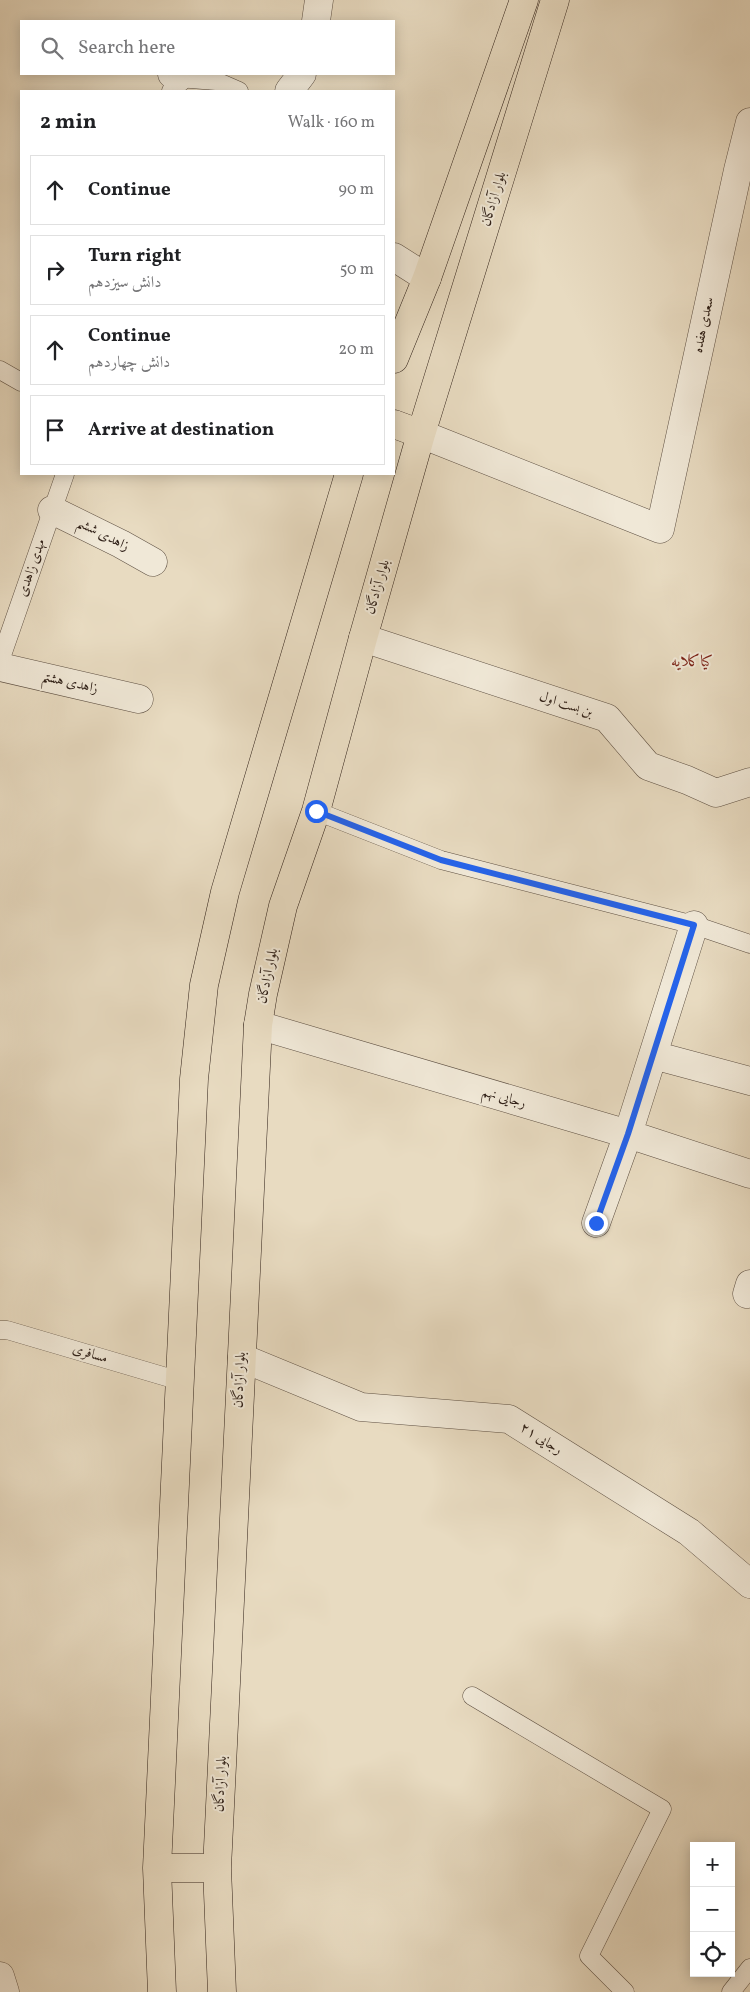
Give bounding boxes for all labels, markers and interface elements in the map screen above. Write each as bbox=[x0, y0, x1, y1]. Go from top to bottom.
search box bbox=[20, 20, 395, 75]
icon: search bbox=[38, 34, 66, 62]
text: Search here bbox=[78, 35, 175, 61]
text: 2 min bbox=[40, 108, 97, 137]
text: Walk · 160 m bbox=[288, 112, 375, 134]
street label: بلوار آزادگان bbox=[477, 169, 511, 229]
icon: ahead bbox=[41, 176, 69, 204]
text: Continue bbox=[88, 177, 171, 203]
text: 90 m bbox=[338, 179, 374, 201]
text: Turn right bbox=[88, 243, 181, 269]
icon: right bbox=[41, 256, 69, 284]
text: 50 m bbox=[340, 259, 374, 281]
text: دانش سیزدهم bbox=[88, 272, 161, 294]
street label: سعدی هفده bbox=[689, 295, 719, 355]
text: Continue bbox=[88, 323, 171, 349]
icon: ahead bbox=[41, 336, 69, 364]
text: 20 m bbox=[339, 339, 374, 361]
text: دانش چهاردهم bbox=[88, 352, 170, 374]
icon: arrive bbox=[41, 416, 69, 444]
text: Arrive at destination bbox=[88, 417, 274, 443]
street label: زاهدی ششم bbox=[72, 514, 132, 559]
street label: مهدی زاهدی bbox=[13, 537, 51, 599]
street label: بلوار آزادگان bbox=[361, 557, 395, 617]
district label: کیاکلایه bbox=[671, 651, 713, 673]
street label: زاهدی هشتم bbox=[39, 667, 100, 702]
street label: بن بست اول bbox=[537, 687, 596, 723]
route start bbox=[305, 800, 328, 823]
street label: بلوار آزادگان bbox=[253, 946, 283, 1005]
street label: رجایی نهم bbox=[479, 1083, 528, 1116]
route end bbox=[585, 1212, 608, 1235]
street label: مسافری bbox=[70, 1340, 110, 1368]
street label: بلوار آزادگان bbox=[229, 1351, 251, 1409]
street label: رجایی ۲۱ bbox=[516, 1419, 566, 1459]
street label: بلوار آزادگان bbox=[210, 1755, 232, 1813]
map controls bbox=[690, 1842, 735, 1977]
button: + bbox=[690, 1842, 735, 1887]
button: − bbox=[690, 1887, 735, 1932]
button: locate bbox=[690, 1932, 735, 1977]

